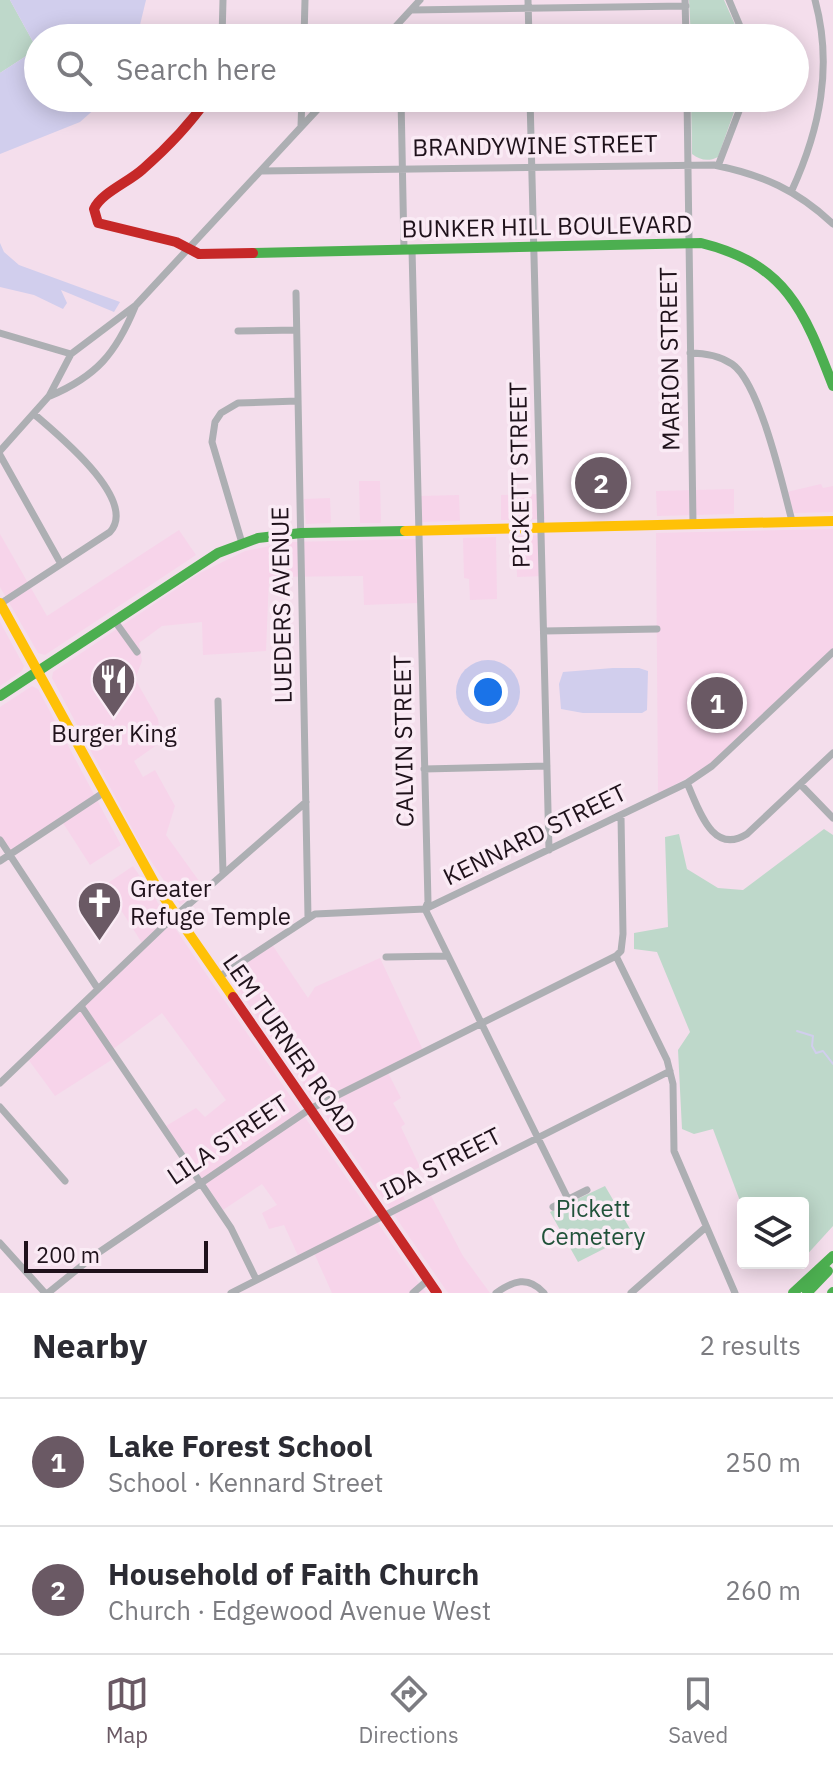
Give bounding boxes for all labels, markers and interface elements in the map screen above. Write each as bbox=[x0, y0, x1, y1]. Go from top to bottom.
search box bbox=[24, 24, 809, 112]
icon: search bbox=[52, 46, 96, 90]
text: Search here bbox=[116, 49, 277, 88]
street label: BRANDYWINE STREET bbox=[412, 127, 658, 163]
street label: BUNKER HILL BOULEVARD bbox=[401, 207, 693, 245]
street label: MARION STREET bbox=[651, 267, 687, 451]
street label: PICKETT STREET bbox=[501, 381, 537, 568]
pin: 2 bbox=[575, 453, 627, 513]
street label: LUEDERS AVENUE bbox=[263, 506, 299, 704]
street label: CALVIN STREET bbox=[385, 654, 420, 827]
restaurant icon: Burger King bbox=[90, 656, 138, 719]
your location bbox=[468, 672, 508, 712]
pin: 1 bbox=[691, 673, 743, 733]
place label: Burger King bbox=[51, 717, 177, 749]
street label: KENNARD STREET bbox=[438, 776, 632, 892]
place label: Greater Refuge Temple bbox=[130, 872, 291, 932]
church icon: Greater Refuge Temple bbox=[75, 879, 123, 942]
street label: LEM TURNER ROAD bbox=[216, 948, 364, 1139]
street label: LILA STREET bbox=[161, 1087, 294, 1191]
street label: IDA STREET bbox=[375, 1119, 506, 1207]
park label: Pickett Cemetery bbox=[541, 1192, 645, 1252]
map controls bbox=[737, 1197, 809, 1269]
button: layers bbox=[737, 1197, 809, 1269]
scale bar bbox=[24, 1237, 208, 1273]
text: 200 m bbox=[36, 1240, 100, 1269]
text: Nearby bbox=[32, 1323, 147, 1367]
text: 2 results bbox=[699, 1328, 801, 1362]
text: Lake Forest School bbox=[108, 1426, 372, 1465]
text: 1 bbox=[50, 1445, 66, 1479]
text: 250 m bbox=[725, 1445, 801, 1479]
text: School · Kennard Street bbox=[108, 1465, 383, 1499]
text: Household of Faith Church bbox=[108, 1554, 479, 1593]
text: 2 bbox=[50, 1573, 66, 1607]
text: 260 m bbox=[725, 1573, 801, 1607]
text: Church · Edgewood Avenue West bbox=[108, 1593, 491, 1627]
tab: Map bbox=[105, 1672, 149, 1749]
tab: Directions bbox=[359, 1672, 459, 1749]
tab: Saved bbox=[668, 1672, 728, 1749]

